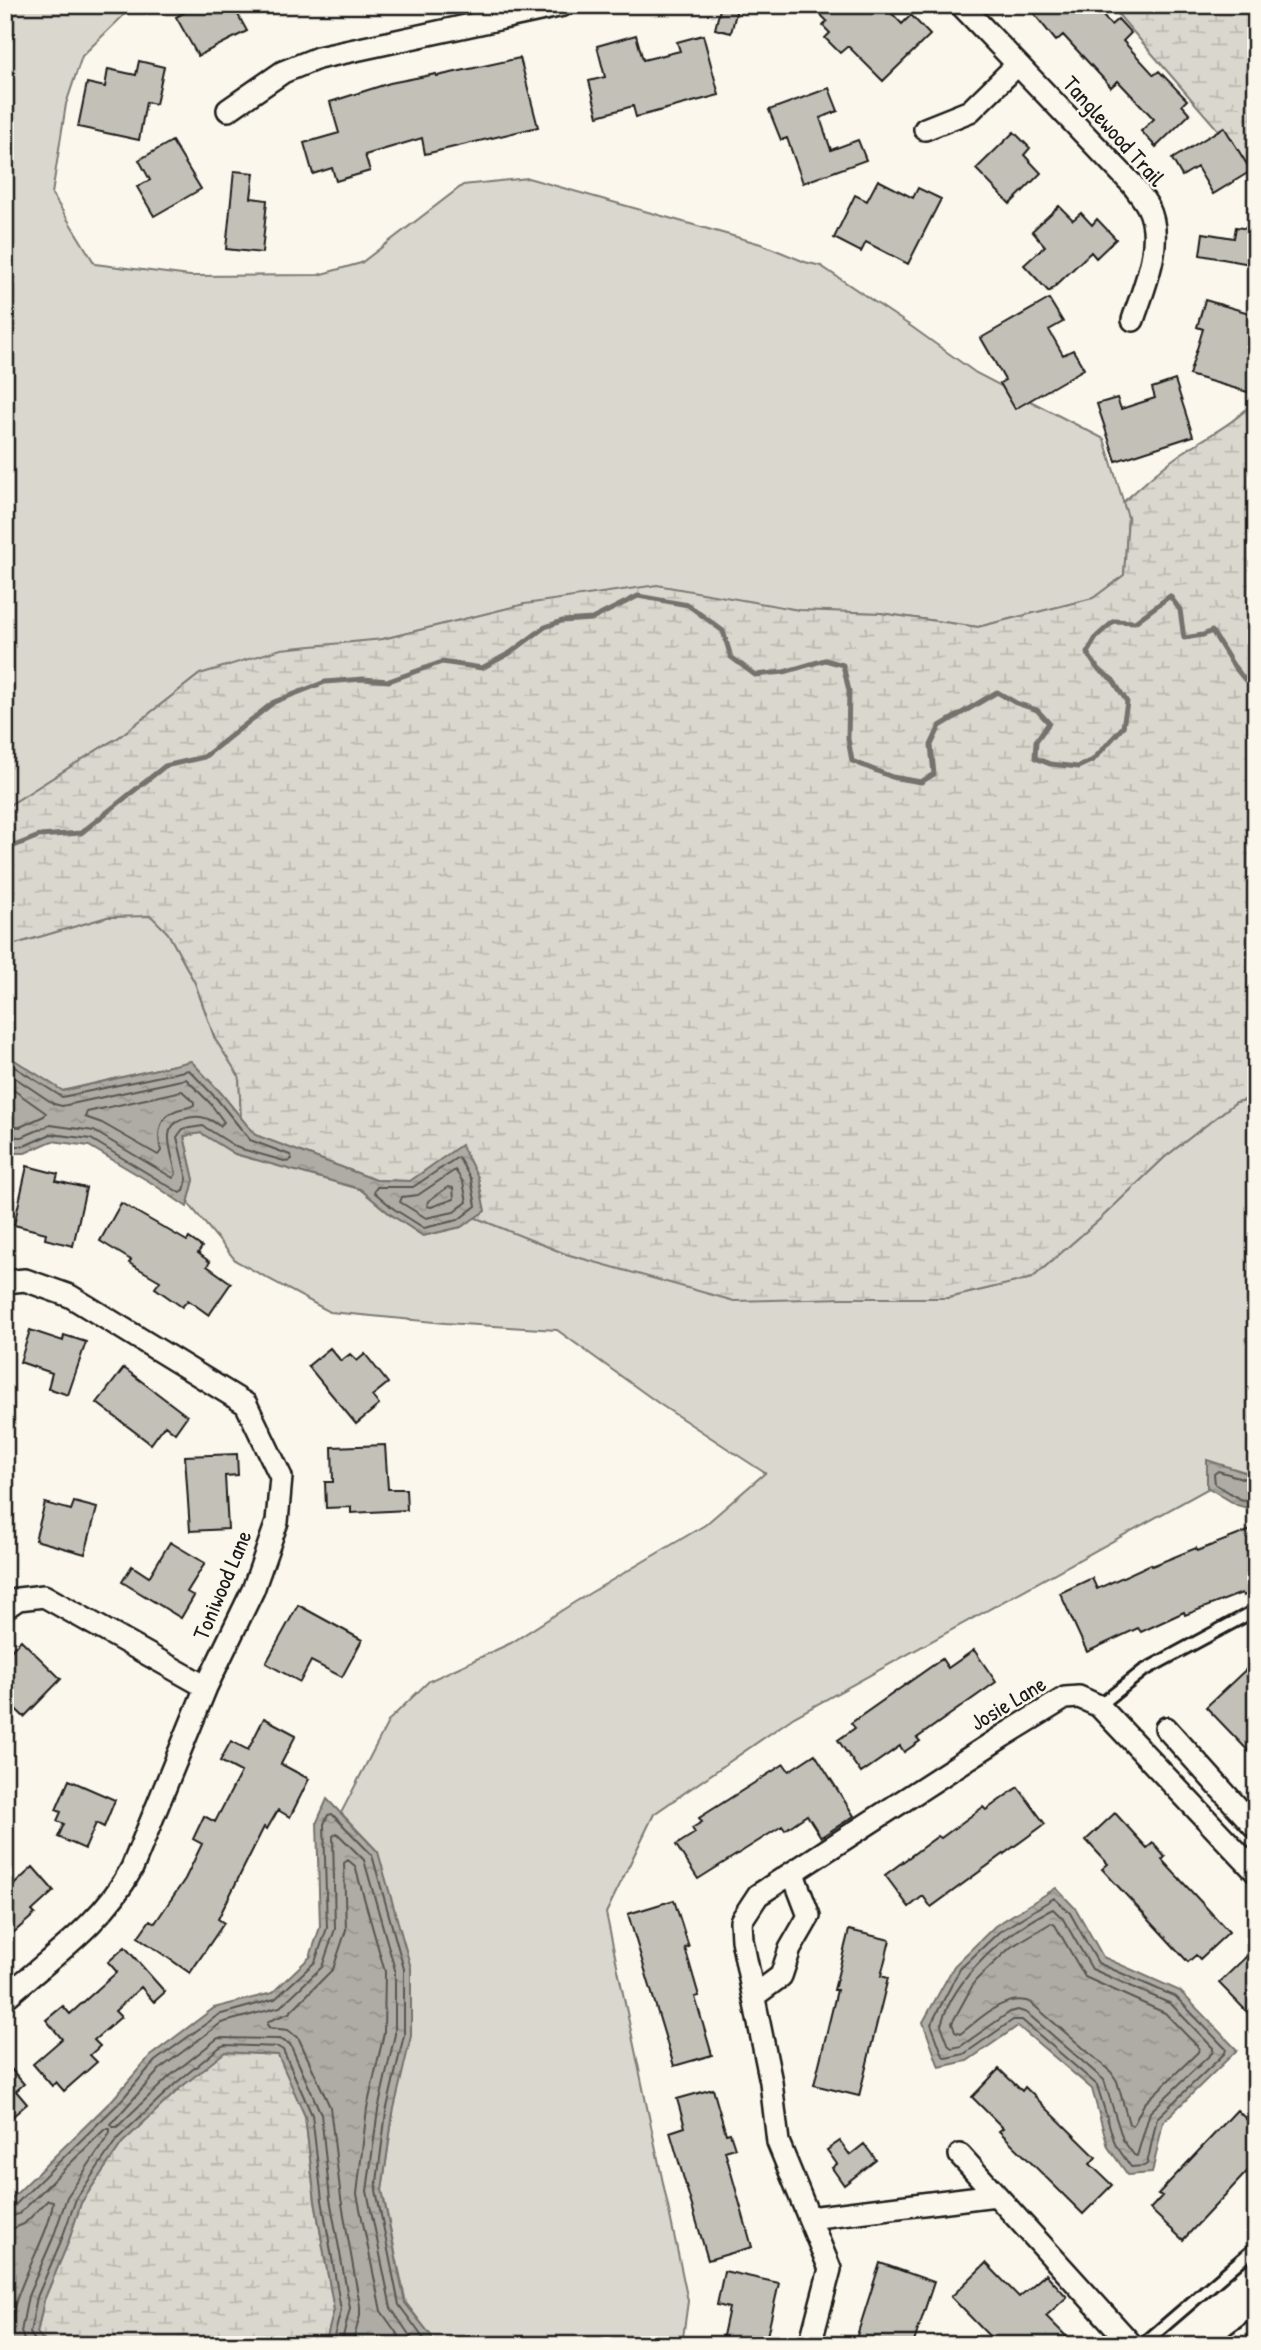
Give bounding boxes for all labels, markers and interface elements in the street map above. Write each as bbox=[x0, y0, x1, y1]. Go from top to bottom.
street label: Tanglewood Trail bbox=[1056, 69, 1173, 193]
street label: Toniwood Lane bbox=[185, 1525, 259, 1644]
street label: Josie Lane bbox=[964, 1668, 1051, 1737]

